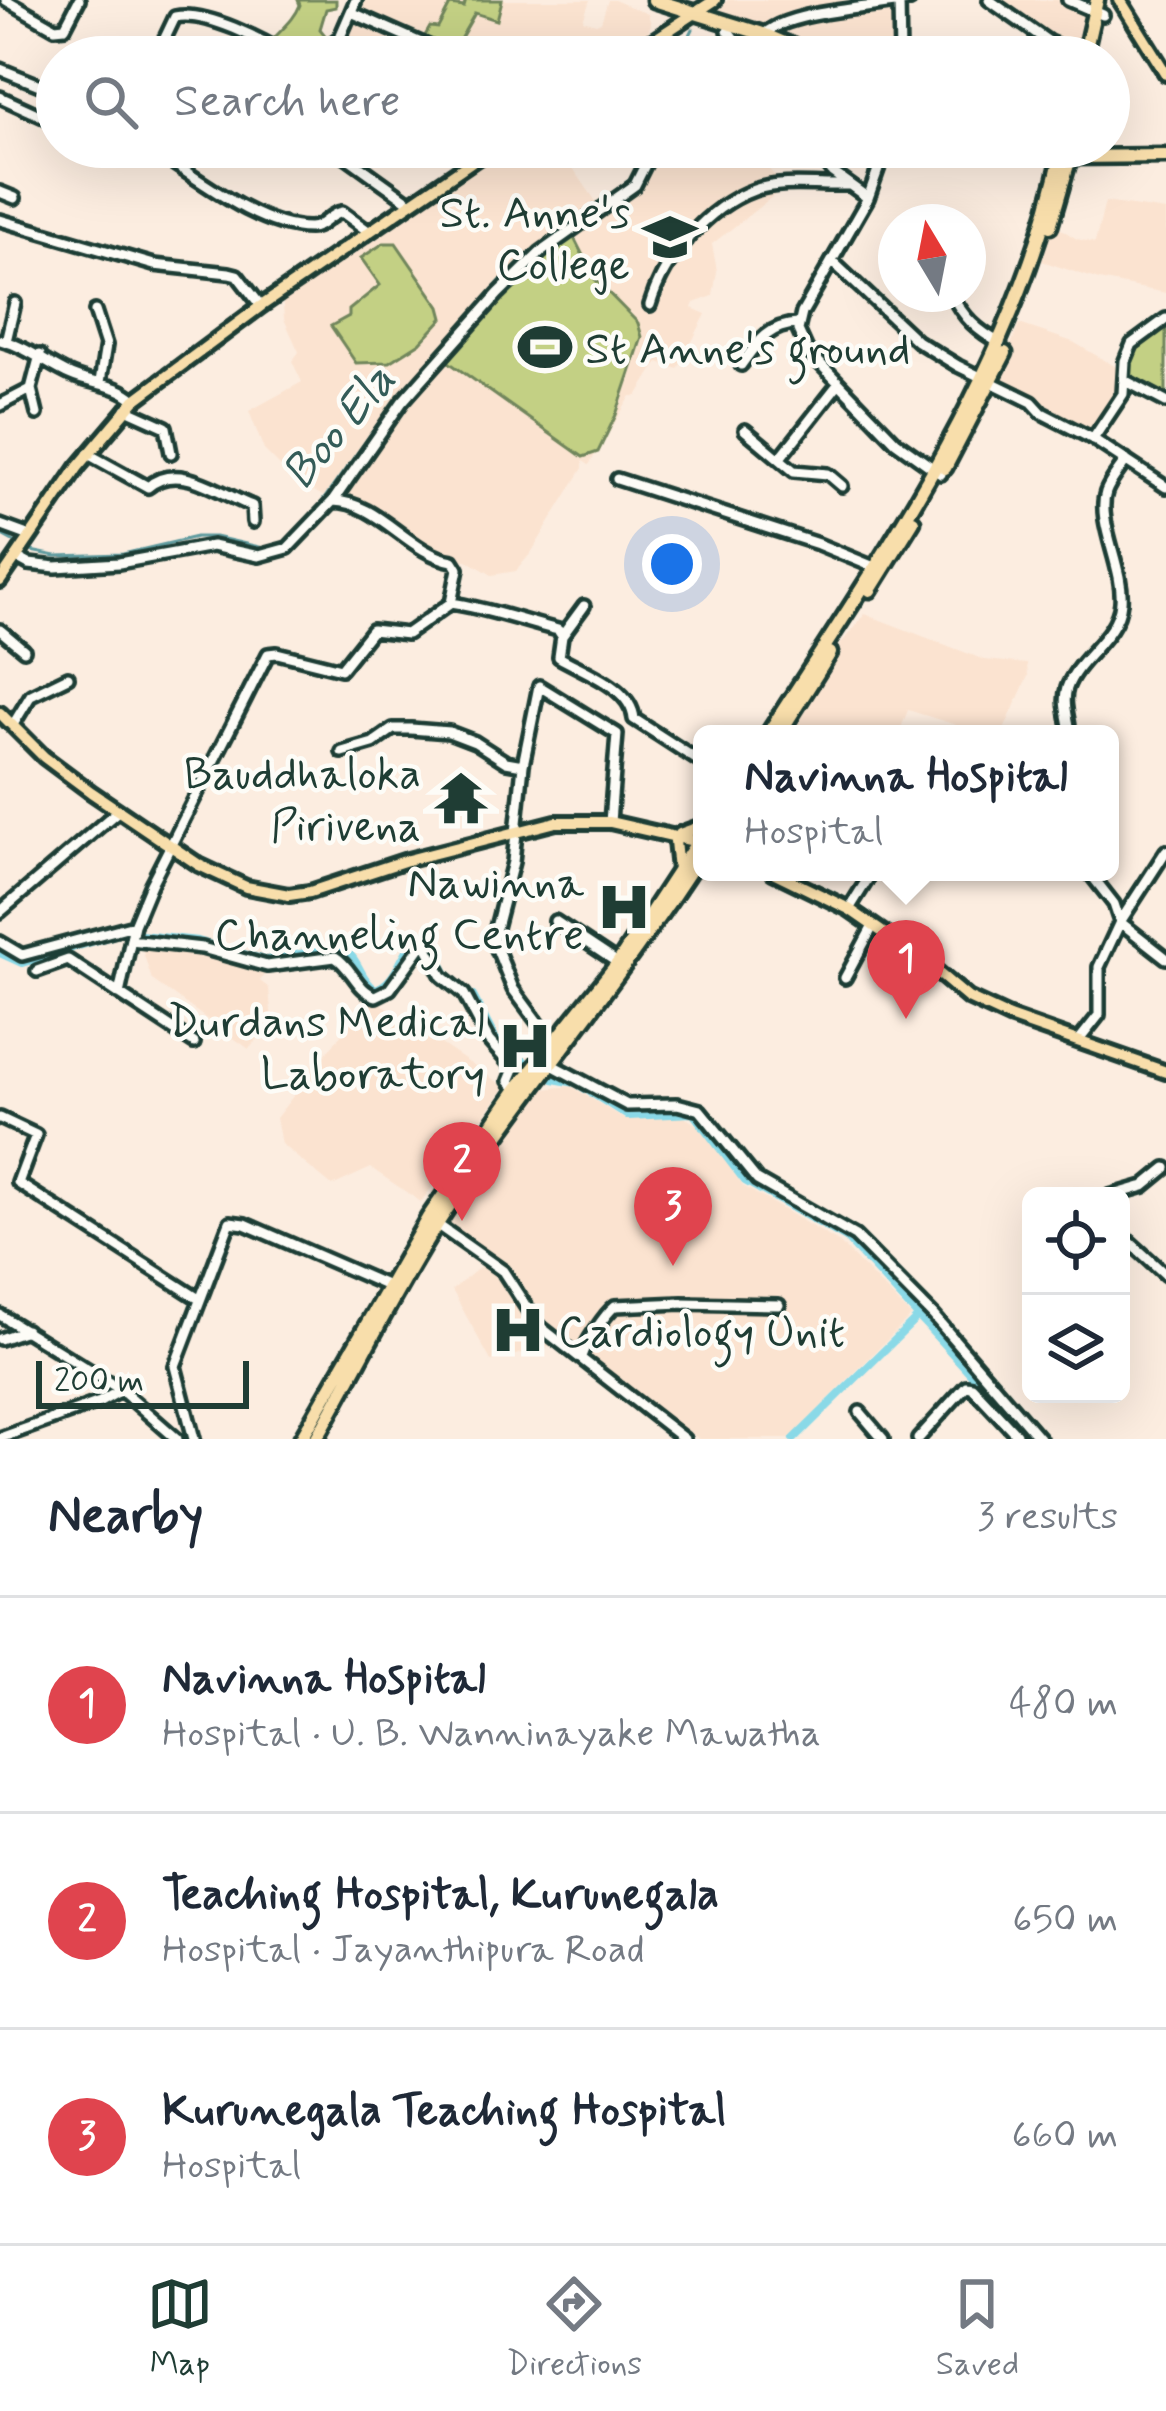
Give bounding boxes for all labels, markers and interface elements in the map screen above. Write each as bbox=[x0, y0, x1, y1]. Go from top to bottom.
search box bbox=[36, 36, 1130, 168]
icon: search bbox=[78, 69, 144, 135]
text: Search here bbox=[174, 73, 401, 132]
place label: St. Anne's College bbox=[439, 185, 630, 296]
north arrow bbox=[878, 204, 986, 312]
school or university icon: St. Anne's College bbox=[641, 208, 699, 266]
sports icon: St Anne's ground bbox=[516, 318, 574, 376]
place label: St Anne's ground bbox=[585, 321, 911, 385]
water label: Boo Ela bbox=[269, 351, 411, 504]
your location bbox=[642, 534, 702, 594]
popup bbox=[693, 725, 1119, 881]
place label: Bauddhaloka Pirivena bbox=[184, 746, 421, 857]
text: Navinna Hospital bbox=[744, 748, 1068, 807]
temple icon: Bauddhaloka Pirivena bbox=[432, 769, 490, 827]
text: Hospital bbox=[744, 807, 883, 858]
place label: Nawinna Channeling Centre bbox=[214, 855, 585, 971]
hospital icon: Nawinna Channeling Centre bbox=[595, 878, 653, 936]
pin: 1 bbox=[867, 920, 945, 1019]
place label: Durdans Medical Laboratory bbox=[168, 994, 485, 1105]
hospital icon: Durdans Medical Laboratory bbox=[496, 1017, 554, 1075]
pin: 2 bbox=[423, 1122, 501, 1221]
pin: 3 bbox=[634, 1167, 712, 1266]
map controls bbox=[1022, 1187, 1130, 1403]
button: locate bbox=[1022, 1187, 1130, 1295]
button: layers bbox=[1022, 1295, 1130, 1403]
hospital icon: Cardiology Unit bbox=[489, 1301, 547, 1359]
place label: Cardiology Unit bbox=[558, 1304, 845, 1368]
scale bar bbox=[36, 1355, 249, 1408]
text: 200 m bbox=[54, 1360, 144, 1404]
text: Nearby bbox=[48, 1484, 203, 1550]
text: 3 results bbox=[977, 1492, 1118, 1543]
text: Navinna Hospital bbox=[162, 1650, 486, 1709]
text: 1 bbox=[78, 1679, 96, 1730]
text: 480 m bbox=[1009, 1679, 1118, 1730]
text: Hospital · U. B. Wanninayake Mawatha bbox=[162, 1709, 821, 1760]
text: Teaching Hospital, Kurunegala bbox=[162, 1866, 719, 1925]
text: 2 bbox=[77, 1895, 97, 1946]
text: 650 m bbox=[1012, 1895, 1118, 1946]
text: Hospital · Jayanthipura Road bbox=[162, 1925, 645, 1976]
text: Kurunegala Teaching Hospital bbox=[162, 2082, 726, 2141]
text: 3 bbox=[78, 2111, 96, 2162]
text: 660 m bbox=[1011, 2111, 1118, 2162]
text: Hospital bbox=[162, 2141, 301, 2192]
tab: Map bbox=[147, 2271, 213, 2387]
tab: Directions bbox=[506, 2271, 642, 2387]
tab: Saved bbox=[936, 2271, 1019, 2387]

